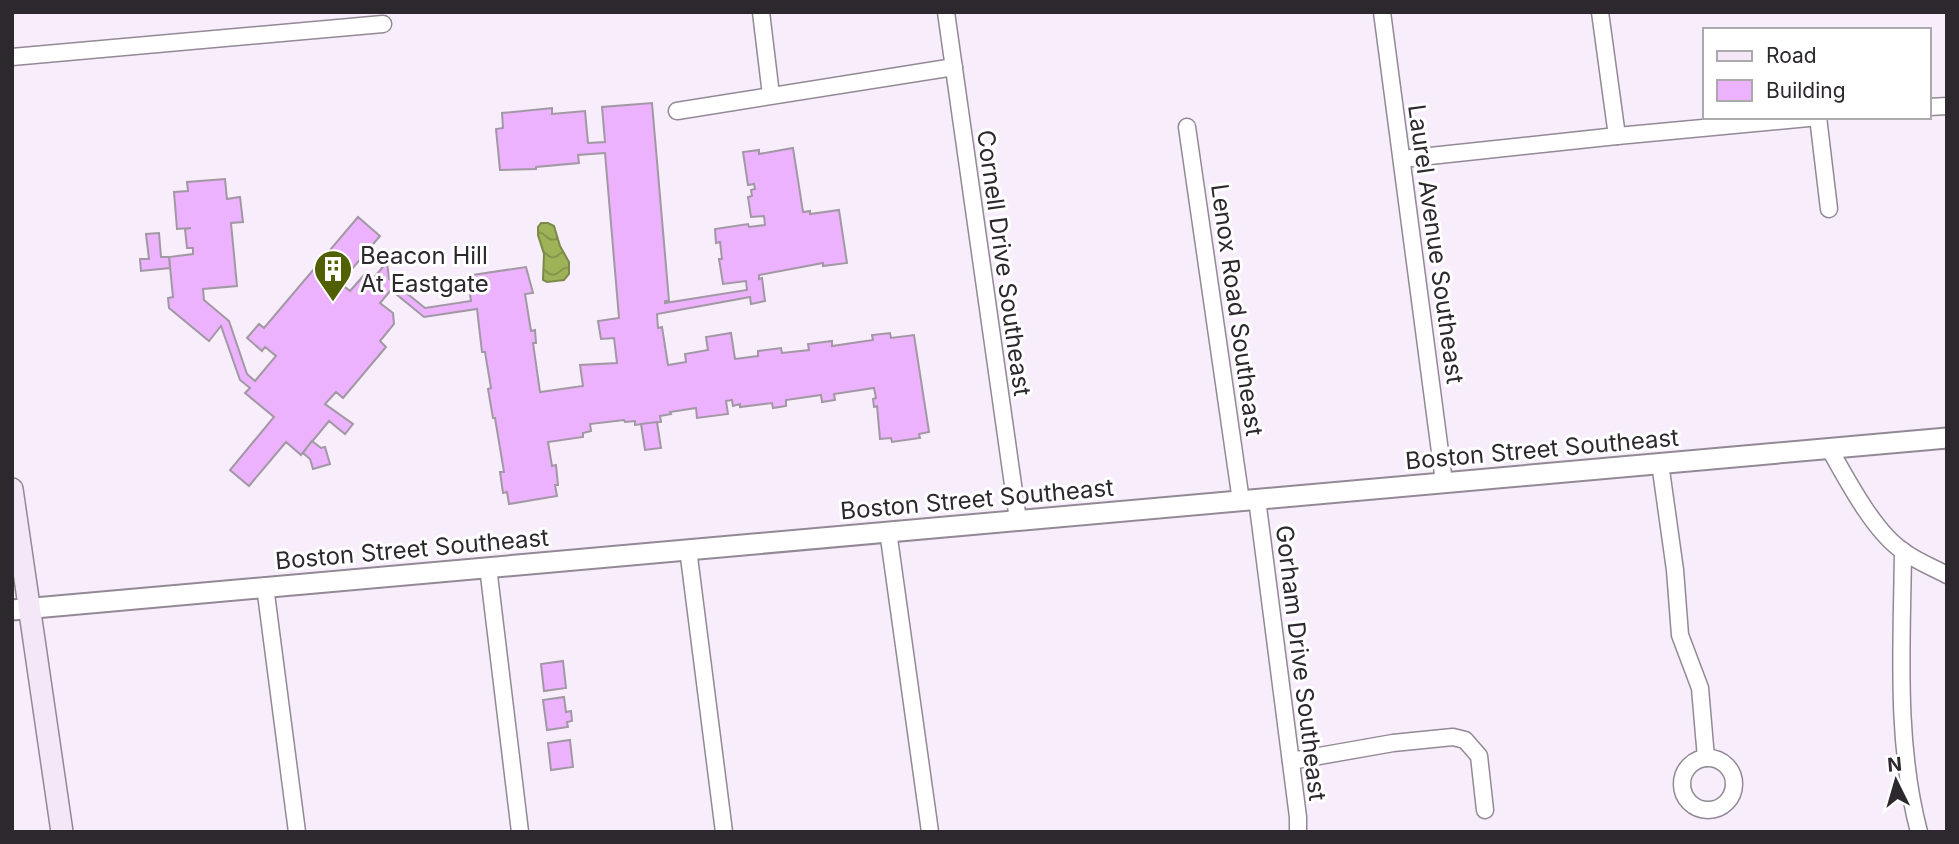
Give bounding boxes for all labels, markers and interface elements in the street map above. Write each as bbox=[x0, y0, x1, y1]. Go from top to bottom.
legend bbox=[1703, 28, 1931, 119]
text: Road bbox=[1766, 43, 1817, 68]
text: Building bbox=[1766, 78, 1846, 103]
street label: Laurel Avenue Southeast bbox=[1402, 102, 1470, 386]
street label: Cornell Drive Southeast bbox=[971, 128, 1037, 398]
street label: Lenox Road Southeast bbox=[1205, 182, 1269, 438]
place label: Beacon Hill At Eastgate bbox=[360, 241, 489, 298]
building icon: Beacon Hill At Eastgate bbox=[312, 248, 354, 303]
street label: Boston Street Southeast bbox=[1404, 423, 1680, 475]
street label: Boston Street Southeast bbox=[839, 473, 1115, 525]
street label: Boston Street Southeast bbox=[274, 523, 550, 575]
street label: Gorham Drive Southeast bbox=[1270, 523, 1332, 803]
north arrow bbox=[1861, 746, 1931, 816]
text: N bbox=[1886, 752, 1903, 777]

